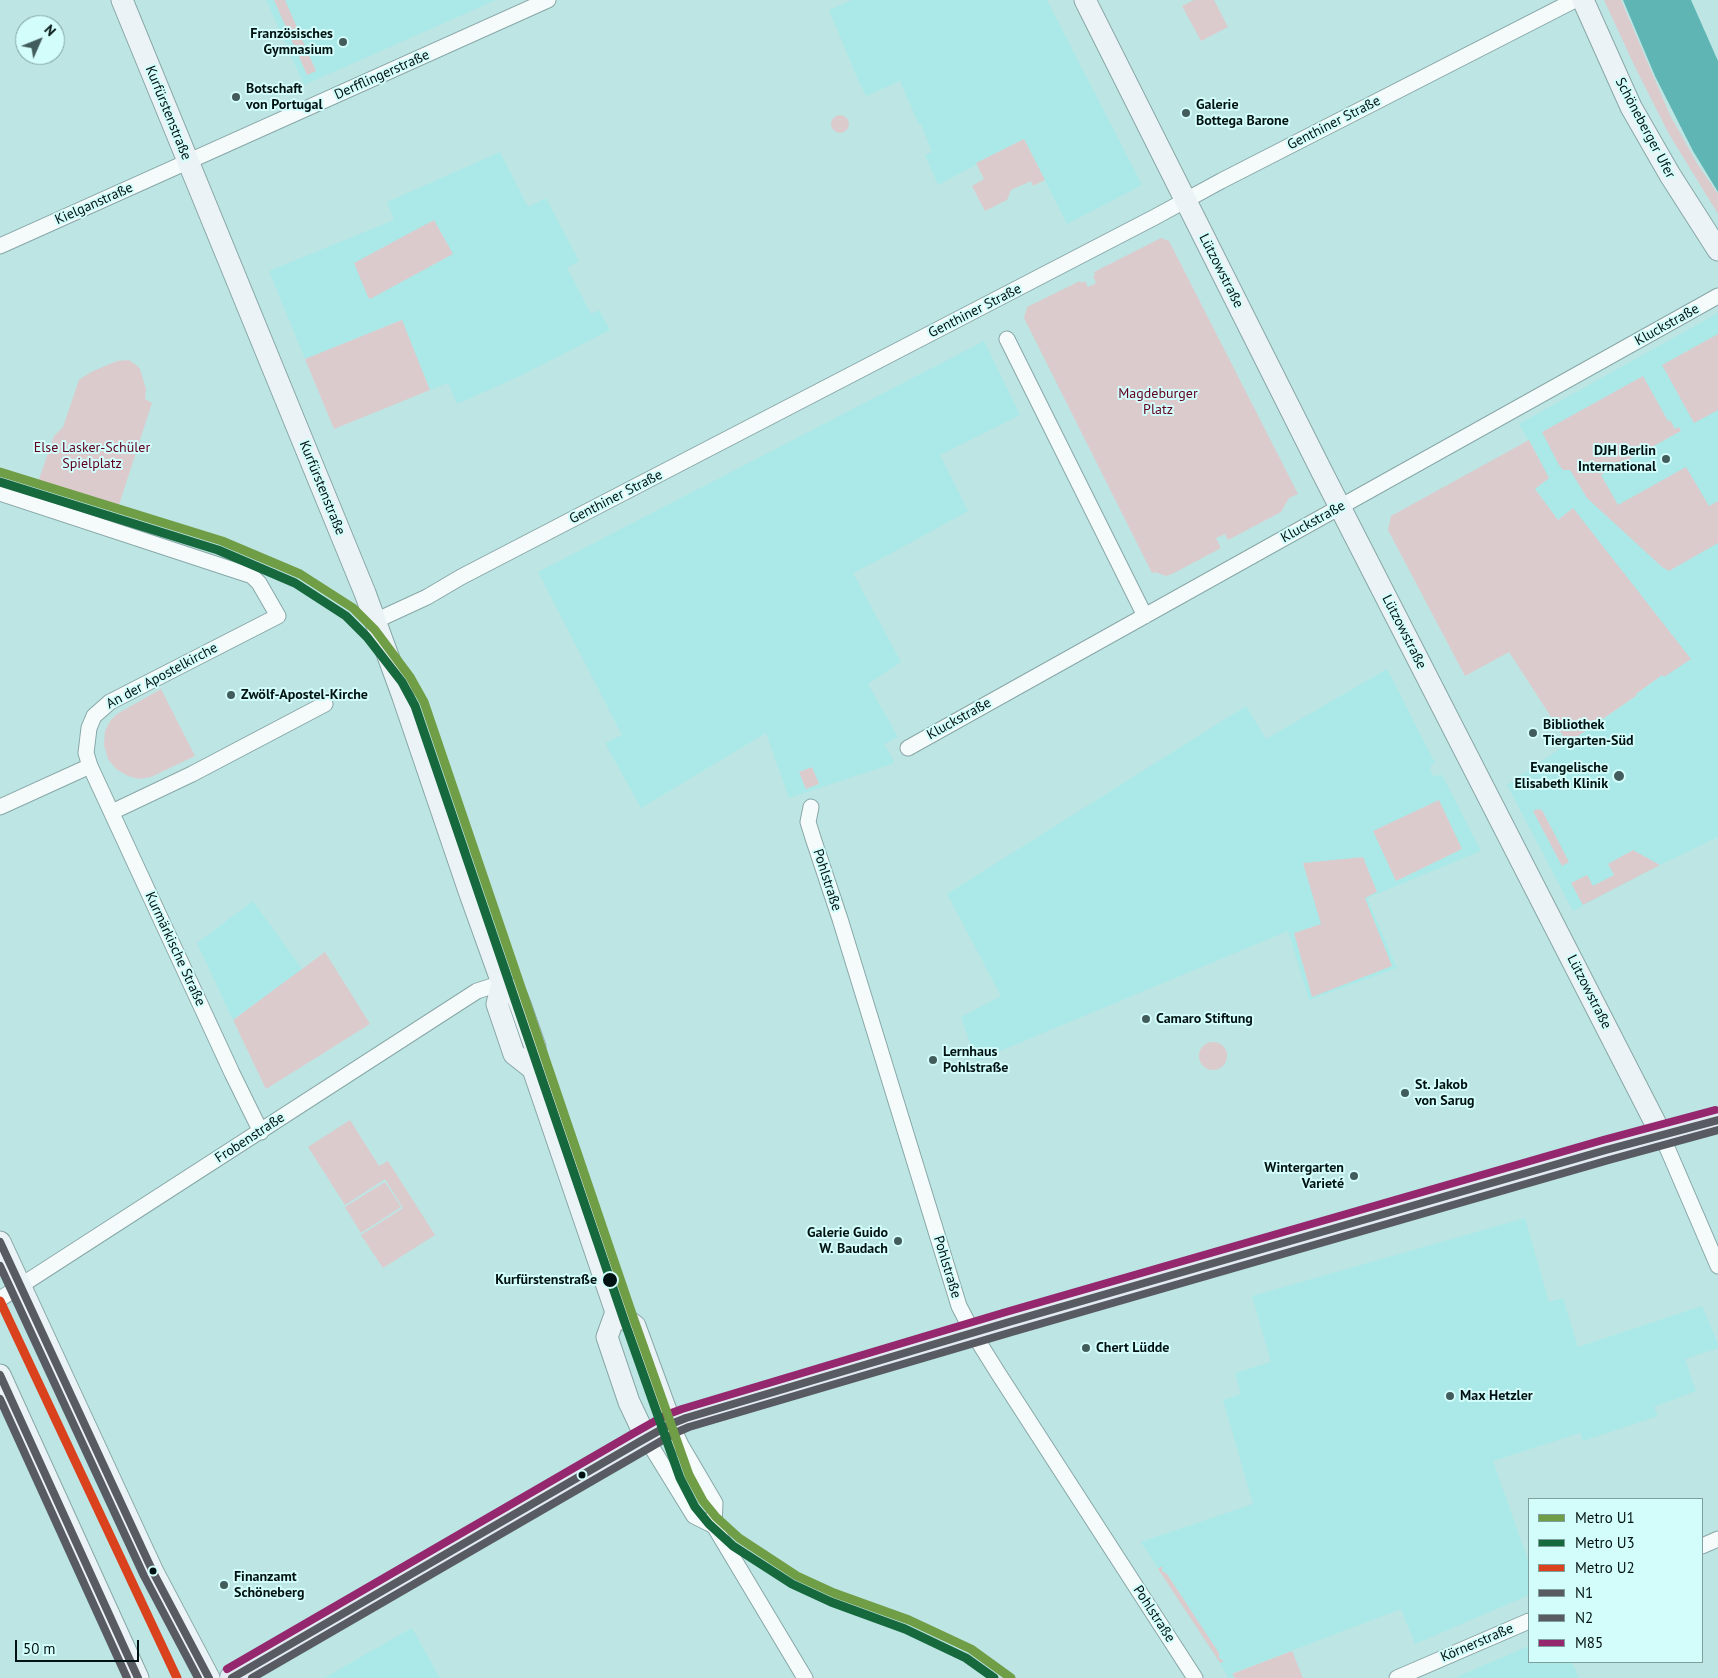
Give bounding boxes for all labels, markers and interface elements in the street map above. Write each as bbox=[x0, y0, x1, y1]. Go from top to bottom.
north arrow bbox=[15, 15, 65, 65]
text: N bbox=[40, 21, 60, 40]
place label: Französisches Gymnasium bbox=[250, 26, 333, 58]
marker: Französisches Gymnasium bbox=[337, 36, 349, 48]
street label: Derfflingerstraße bbox=[332, 47, 432, 103]
street label: Kurfürstenstraße bbox=[141, 63, 195, 163]
street label: Schöneberger Ufer bbox=[1611, 75, 1679, 181]
place label: Botschaft von Portugal bbox=[246, 81, 323, 114]
marker: Botschaft von Portugal bbox=[230, 91, 242, 103]
street label: Genthiner Straße bbox=[1285, 92, 1383, 154]
place label: Galerie Bottega Barone bbox=[1196, 97, 1289, 130]
marker: Galerie Bottega Barone bbox=[1180, 107, 1192, 119]
street label: Kielganstraße bbox=[53, 179, 135, 229]
street label: Lützowstraße bbox=[1195, 231, 1247, 311]
street label: Genthiner Straße bbox=[926, 280, 1024, 342]
street label: Kluckstraße bbox=[1632, 300, 1702, 350]
park label: Magdeburger Platz bbox=[1118, 386, 1198, 418]
street label: Kurfürstenstraße bbox=[295, 438, 349, 538]
park label: Else Lasker-Schüler Spielplatz bbox=[34, 440, 150, 472]
place label: DJH Berlin International bbox=[1578, 443, 1656, 476]
marker: DJH Berlin International bbox=[1660, 453, 1672, 465]
street label: Genthiner Straße bbox=[567, 466, 665, 528]
street label: Kluckstraße bbox=[1278, 497, 1348, 547]
street label: Lützowstraße bbox=[1378, 592, 1430, 672]
street label: An der Apostelkirche bbox=[103, 639, 221, 713]
place label: Zwölf-Apostel-Kirche bbox=[241, 687, 368, 703]
marker: Zwölf-Apostel-Kirche bbox=[225, 689, 237, 701]
street label: Kluckstraße bbox=[924, 694, 994, 744]
place label: Bibliothek Tiergarten-Süd bbox=[1543, 717, 1634, 750]
marker: Bibliothek Tiergarten-Süd bbox=[1527, 727, 1539, 739]
place label: Evangelische Elisabeth Klinik bbox=[1514, 760, 1608, 792]
marker: Evangelische Elisabeth Klinik bbox=[1612, 769, 1626, 783]
street label: Pohlstraße bbox=[809, 847, 845, 913]
street label: Kurmärkische Straße bbox=[141, 889, 209, 1009]
street label: Lützowstraße bbox=[1563, 952, 1615, 1032]
place label: Camaro Stiftung bbox=[1156, 1011, 1253, 1027]
marker: Camaro Stiftung bbox=[1140, 1013, 1152, 1025]
place label: Lernhaus Pohlstraße bbox=[943, 1044, 1008, 1076]
marker: Lernhaus Pohlstraße bbox=[927, 1054, 939, 1066]
place label: St. Jakob von Sarug bbox=[1415, 1077, 1475, 1110]
marker: St. Jakob von Sarug bbox=[1399, 1087, 1411, 1099]
street label: Frobenstraße bbox=[212, 1109, 288, 1167]
place label: Wintergarten Varieté bbox=[1264, 1160, 1344, 1192]
marker: Wintergarten Varieté bbox=[1348, 1170, 1360, 1182]
place label: Galerie Guido W. Baudach bbox=[807, 1225, 888, 1258]
street label: Pohlstraße bbox=[930, 1234, 964, 1300]
marker: Galerie Guido W. Baudach bbox=[892, 1235, 904, 1247]
marker: Kurfürstenstraße bbox=[601, 1271, 619, 1289]
place label: Kurfürstenstraße bbox=[495, 1272, 597, 1288]
place label: Chert Lüdde bbox=[1096, 1340, 1169, 1356]
marker: Chert Lüdde bbox=[1080, 1342, 1092, 1354]
place label: Max Hetzler bbox=[1460, 1388, 1533, 1404]
marker: Max Hetzler bbox=[1444, 1390, 1456, 1402]
unlabelled marker bbox=[577, 1470, 587, 1480]
legend bbox=[1528, 1498, 1703, 1663]
text: Metro U1 bbox=[1575, 1508, 1635, 1527]
text: Metro U3 bbox=[1575, 1533, 1635, 1552]
text: Metro U2 bbox=[1575, 1558, 1635, 1577]
unlabelled marker bbox=[148, 1566, 158, 1576]
place label: Finanzamt Schöneberg bbox=[234, 1569, 304, 1601]
marker: Finanzamt Schöneberg bbox=[218, 1579, 230, 1591]
street label: Pohlstraße bbox=[1129, 1582, 1179, 1646]
text: N1 bbox=[1575, 1583, 1593, 1602]
text: N2 bbox=[1575, 1608, 1593, 1627]
street label: Körnerstraße bbox=[1438, 1620, 1516, 1666]
scale bar bbox=[18, 1630, 141, 1662]
text: M85 bbox=[1575, 1633, 1603, 1652]
text: 50 m bbox=[23, 1639, 56, 1658]

